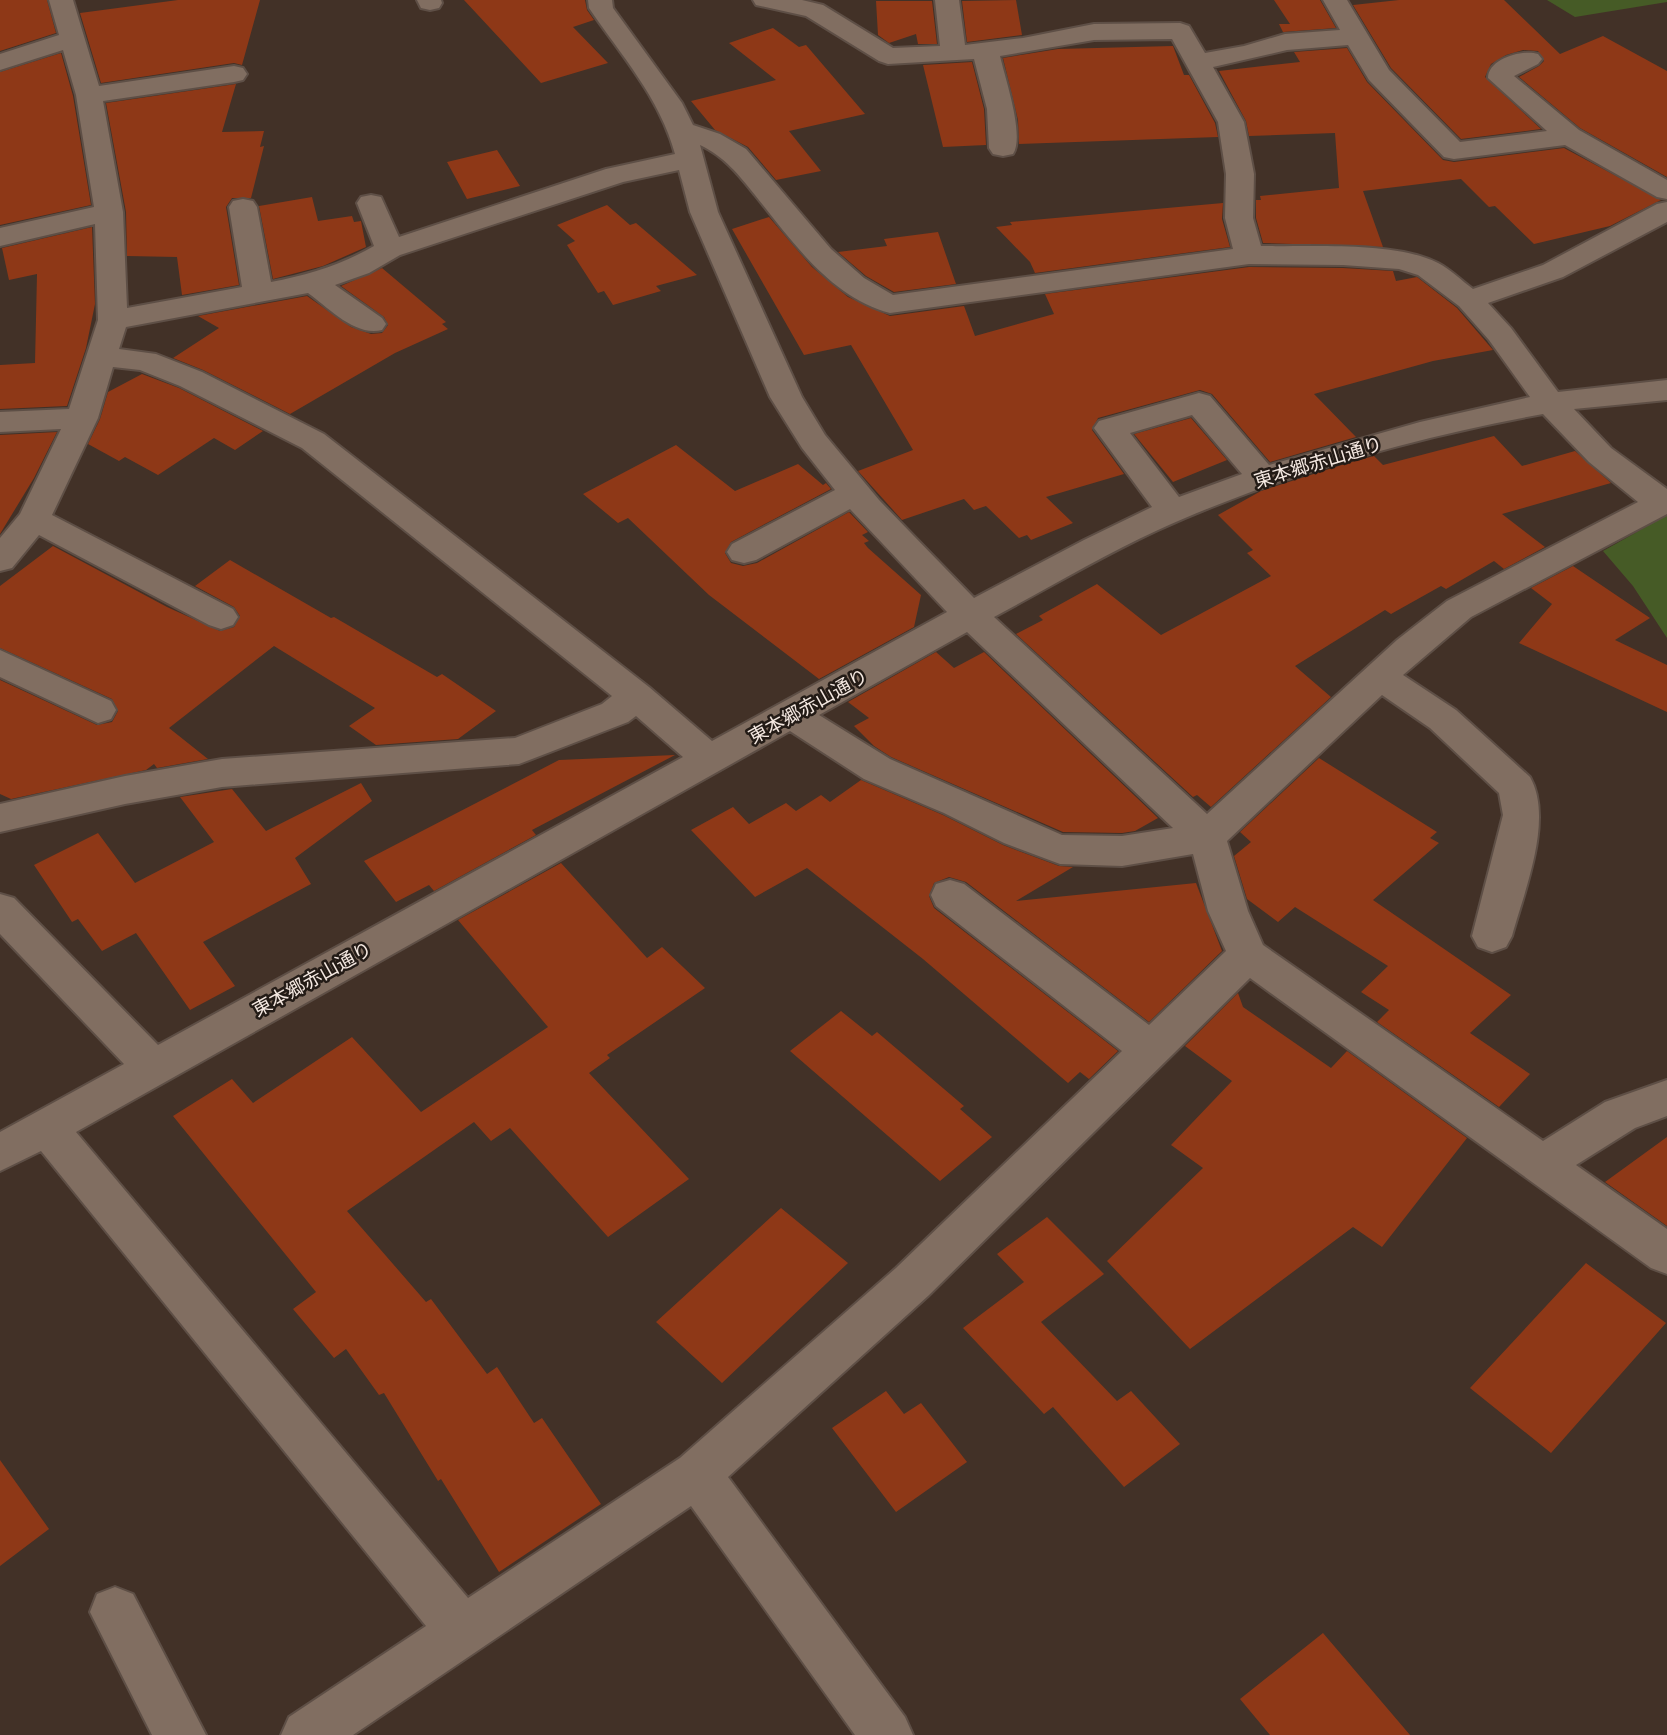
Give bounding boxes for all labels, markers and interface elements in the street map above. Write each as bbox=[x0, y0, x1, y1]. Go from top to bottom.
street label: 東本郷赤山通り bbox=[1251, 431, 1385, 493]
street label: 東本郷赤山通り bbox=[744, 663, 872, 749]
street label: 東本郷赤山通り bbox=[248, 936, 376, 1022]

